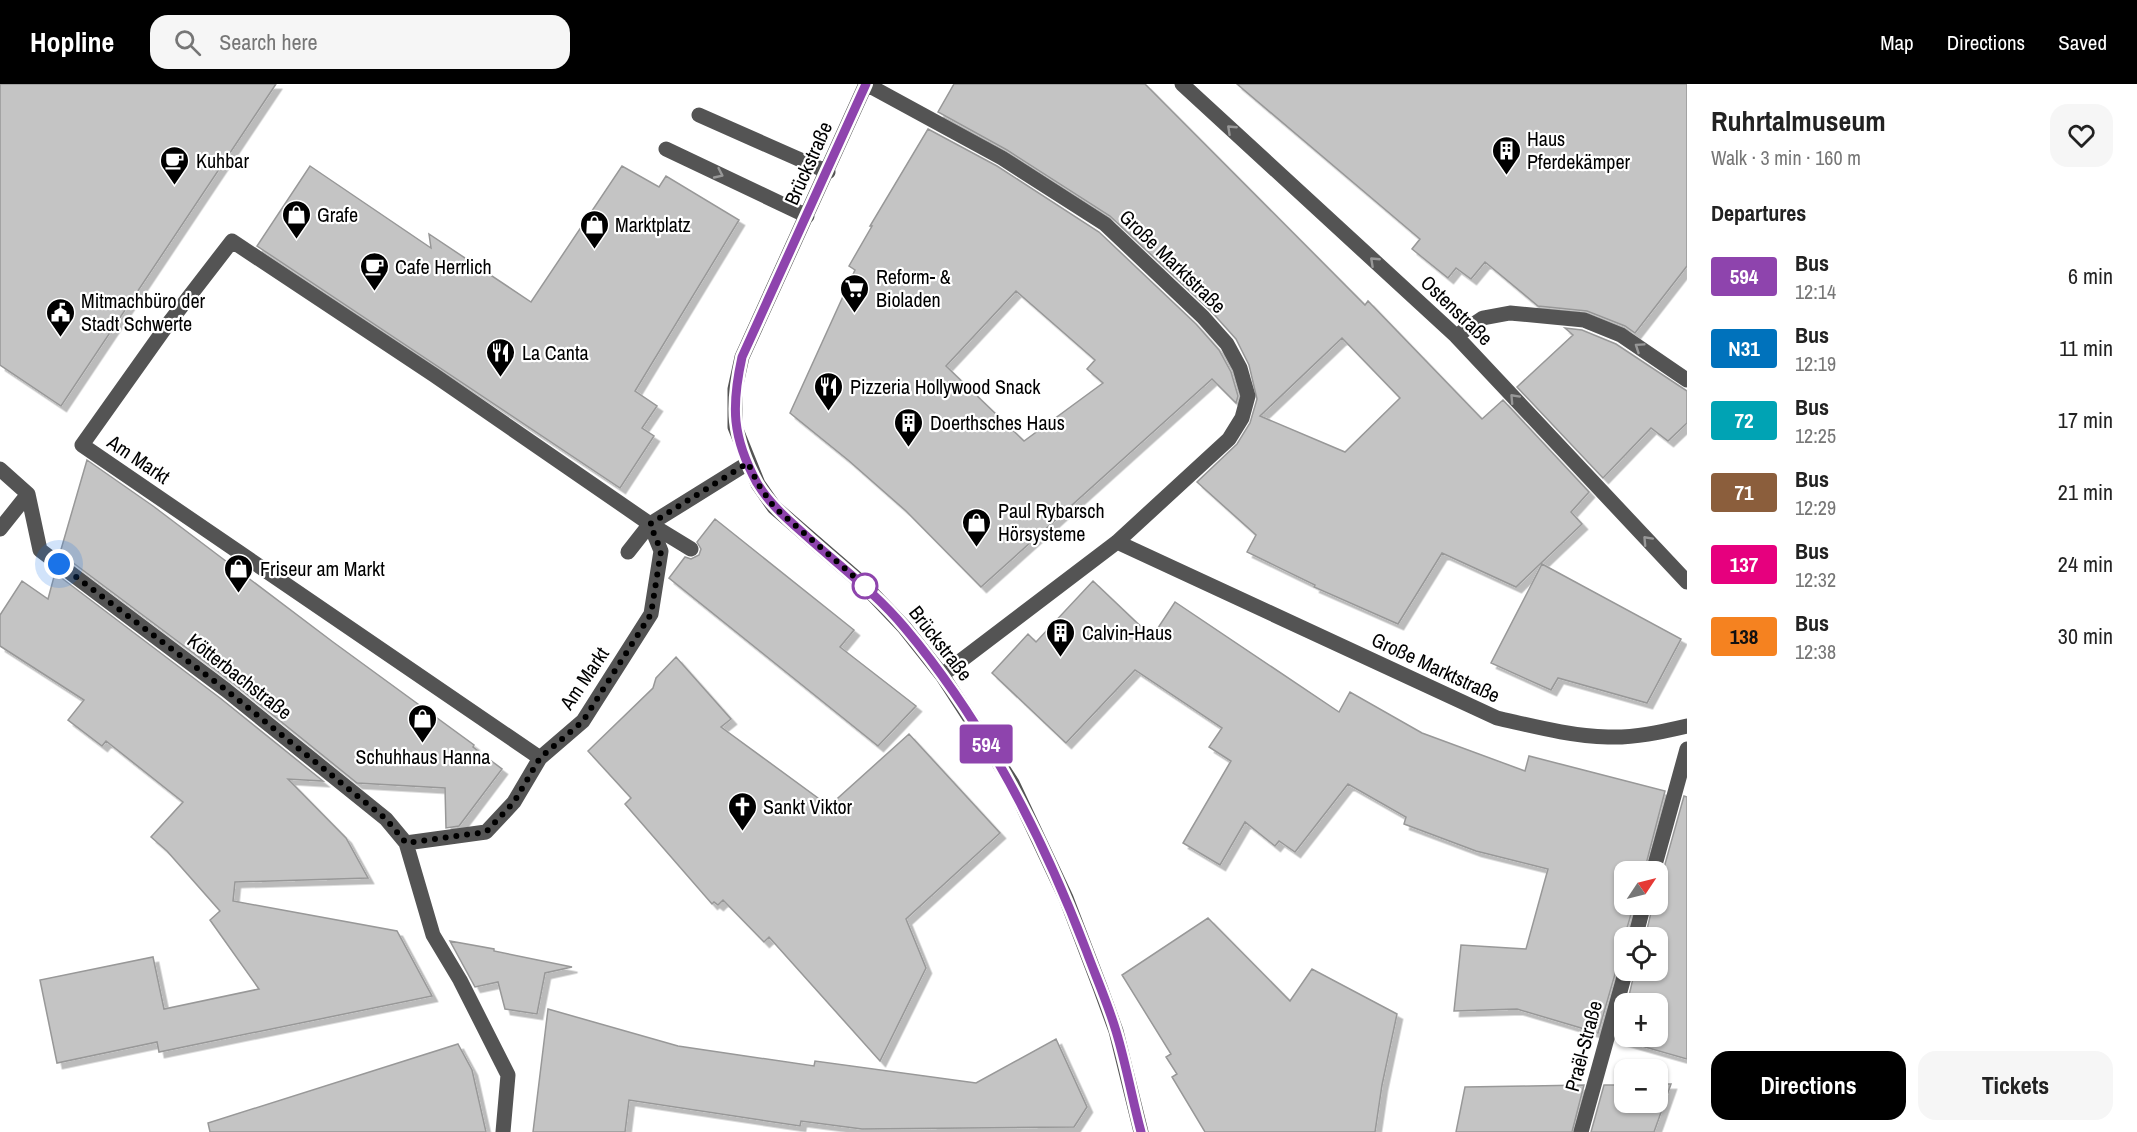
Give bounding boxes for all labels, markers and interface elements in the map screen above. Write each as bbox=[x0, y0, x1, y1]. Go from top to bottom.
search box bbox=[150, 15, 570, 69]
text: Hopline bbox=[30, 23, 114, 61]
icon: search bbox=[171, 26, 204, 59]
text: Search here bbox=[219, 27, 317, 57]
text: Map bbox=[1880, 28, 1914, 57]
text: Directions bbox=[1947, 28, 2025, 57]
text: Saved bbox=[2058, 28, 2107, 57]
text: Ruhrtalmuseum bbox=[1711, 102, 1886, 140]
button: heart bbox=[2050, 104, 2113, 167]
street label: Brückstraße bbox=[778, 117, 838, 209]
one-way arrow bbox=[1227, 125, 1238, 136]
place label: Haus Pferdekämper bbox=[1527, 125, 1631, 175]
building icon: Haus Pferdekämper bbox=[1490, 134, 1522, 176]
cafe icon: Kuhbar bbox=[159, 144, 191, 186]
text: Walk · 3 min · 160 m bbox=[1711, 144, 1861, 171]
place label: Kuhbar bbox=[196, 147, 249, 174]
one-way arrow bbox=[712, 166, 723, 178]
shop icon: Grafe bbox=[280, 198, 312, 240]
text: Departures bbox=[1711, 198, 1806, 228]
place label: Grafe bbox=[317, 201, 358, 228]
street label: Große Marktstraße bbox=[1114, 203, 1232, 319]
shop icon: Marktplatz bbox=[578, 208, 610, 250]
place label: Marktplatz bbox=[615, 211, 691, 238]
text: Bus bbox=[1795, 248, 1829, 278]
cafe icon: Cafe Herrlich bbox=[358, 250, 390, 292]
place label: Cafe Herrlich bbox=[395, 253, 492, 280]
one-way arrow bbox=[1371, 257, 1381, 268]
text: 6 min bbox=[2068, 261, 2113, 291]
text: 594 bbox=[1730, 262, 1758, 291]
place label: Reform- & Bioladen bbox=[876, 263, 951, 313]
street label: Ostenstraße bbox=[1415, 269, 1499, 351]
supermarket icon: Reform- & Bioladen bbox=[839, 272, 871, 314]
text: 12:14 bbox=[1795, 278, 1836, 305]
place label: Mitmachbüro der Stadt Schwerte bbox=[81, 287, 205, 337]
public building icon: Mitmachbüro der Stadt Schwerte bbox=[44, 296, 76, 338]
text: Bus bbox=[1795, 320, 1829, 350]
text: 11 min bbox=[2059, 333, 2113, 363]
text: N31 bbox=[1728, 334, 1760, 363]
restaurant icon: La Canta bbox=[485, 336, 517, 378]
place label: La Canta bbox=[522, 339, 589, 366]
one-way arrow bbox=[1634, 343, 1645, 354]
text: 12:19 bbox=[1795, 350, 1836, 377]
restaurant icon: Pizzeria Hollywood Snack bbox=[813, 370, 845, 412]
place label: Pizzeria Hollywood Snack bbox=[850, 373, 1041, 400]
text: Bus bbox=[1795, 392, 1829, 422]
one-way arrow bbox=[1510, 394, 1521, 405]
text: 17 min bbox=[2058, 405, 2113, 435]
building icon: Doerthsches Haus bbox=[893, 406, 925, 448]
text: 72 bbox=[1734, 406, 1754, 435]
place label: Doerthsches Haus bbox=[930, 409, 1065, 436]
text: 12:25 bbox=[1795, 422, 1836, 449]
street label: Am Markt bbox=[102, 428, 176, 490]
text: Bus bbox=[1795, 464, 1829, 494]
text: 21 min bbox=[2058, 477, 2113, 507]
text: 71 bbox=[1734, 478, 1754, 507]
text: 12:29 bbox=[1795, 494, 1836, 521]
place label: Paul Rybarsch Hörsysteme bbox=[998, 497, 1105, 547]
shop icon: Paul Rybarsch Hörsysteme bbox=[961, 506, 993, 548]
one-way arrow bbox=[1643, 536, 1654, 546]
text: Bus bbox=[1795, 536, 1829, 566]
your location bbox=[44, 549, 74, 579]
text: 24 min bbox=[2058, 549, 2113, 579]
text: 137 bbox=[1730, 550, 1758, 579]
shop icon: Friseur am Markt bbox=[223, 552, 255, 594]
place label: Friseur am Markt bbox=[260, 555, 385, 582]
text: 12:32 bbox=[1795, 566, 1836, 593]
unlabelled marker bbox=[852, 573, 878, 599]
street label: Brückstraße bbox=[903, 600, 979, 686]
text: Bus bbox=[1795, 608, 1829, 638]
building icon: Calvin-Haus bbox=[1045, 616, 1077, 658]
place label: Calvin-Haus bbox=[1082, 619, 1172, 646]
text: 30 min bbox=[2058, 621, 2113, 651]
text: 138 bbox=[1730, 622, 1758, 651]
street label: Große Marktstraße bbox=[1368, 625, 1504, 709]
street label: Kötterbachstraße bbox=[182, 627, 298, 725]
text: 12:38 bbox=[1795, 638, 1836, 665]
street label: Am Markt bbox=[553, 641, 615, 715]
shop icon: Schuhhaus Hanna bbox=[407, 702, 439, 744]
line badge: 594 bbox=[952, 724, 1020, 764]
text: 594 bbox=[972, 730, 1000, 759]
place label: Schuhhaus Hanna bbox=[356, 743, 490, 770]
church icon: Sankt Viktor bbox=[726, 790, 758, 832]
place label: Sankt Viktor bbox=[763, 793, 853, 820]
north arrow bbox=[1614, 861, 1668, 915]
map controls bbox=[1614, 861, 1668, 1113]
button: locate bbox=[1614, 927, 1668, 981]
button: + bbox=[1614, 993, 1668, 1047]
street label: Praël-Straße bbox=[1558, 998, 1608, 1094]
button: Directions bbox=[1711, 1051, 1906, 1120]
button: Tickets bbox=[1918, 1051, 2113, 1120]
button: − bbox=[1614, 1059, 1668, 1113]

